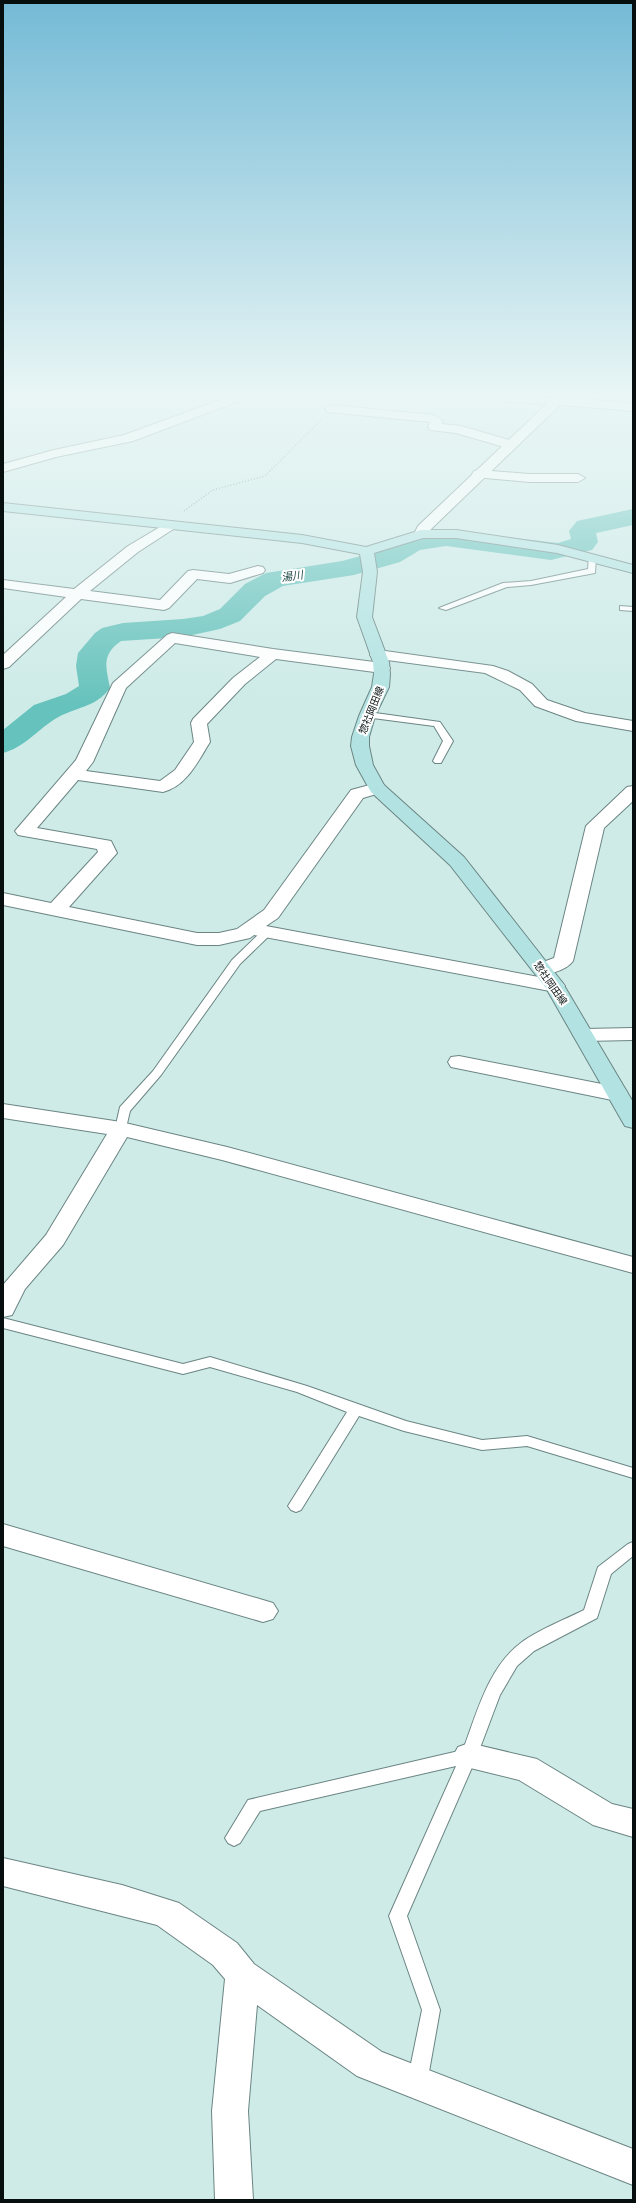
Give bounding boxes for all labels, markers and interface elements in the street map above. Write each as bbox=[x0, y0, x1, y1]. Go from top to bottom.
water label: 湯川 bbox=[280, 567, 305, 584]
street label: 惣社岡田線 bbox=[356, 685, 387, 736]
street label: 惣社岡田線 bbox=[531, 959, 570, 1007]

